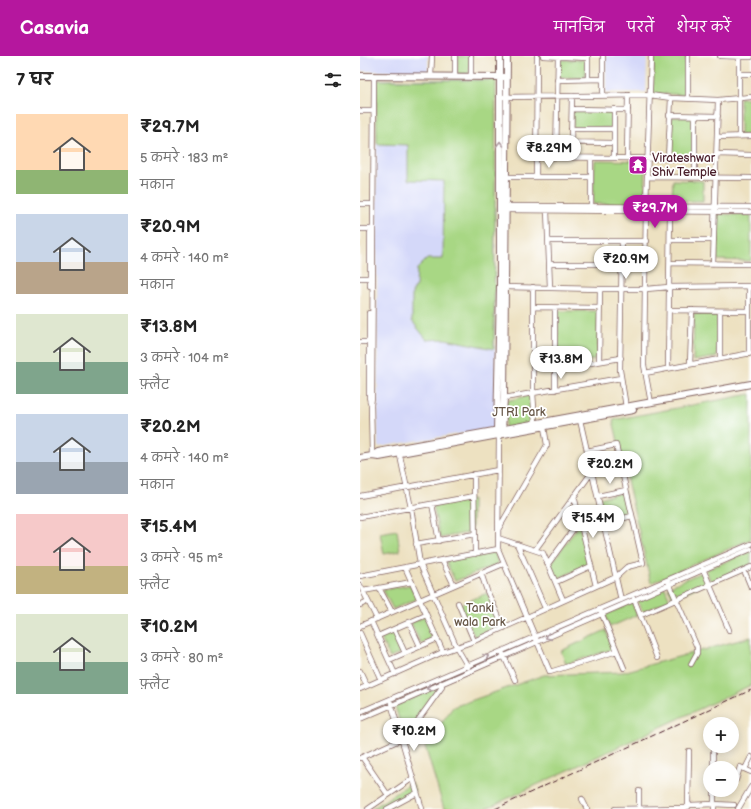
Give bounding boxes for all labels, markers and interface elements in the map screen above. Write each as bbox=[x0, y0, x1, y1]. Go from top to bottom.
text: Casavia bbox=[20, 17, 89, 40]
text: मानचित्र bbox=[553, 19, 605, 36]
text: परतें bbox=[627, 19, 654, 36]
text: शेयर करें bbox=[676, 19, 731, 36]
icon: filters bbox=[322, 69, 344, 91]
text: 7 घर bbox=[16, 70, 53, 90]
text: ₹29.7M bbox=[140, 117, 200, 137]
icon: home bbox=[48, 130, 96, 178]
pin: ₹8.29M bbox=[516, 135, 582, 169]
text: ₹8.29M bbox=[526, 140, 572, 156]
one-way arrow bbox=[496, 141, 504, 147]
text: 5 कमरे · 183 m² bbox=[140, 150, 228, 166]
place label: Virateshwar Shiv Temple bbox=[652, 151, 717, 180]
temple icon: Virateshwar Shiv Temple bbox=[627, 154, 649, 176]
text: मकान bbox=[140, 177, 174, 193]
pin: ₹29.7M bbox=[622, 195, 688, 229]
text: ₹29.7M bbox=[632, 200, 678, 216]
text: ₹20.9M bbox=[140, 217, 201, 237]
icon: home bbox=[48, 230, 96, 278]
pin: ₹20.9M bbox=[593, 246, 659, 280]
text: 4 कमरे · 140 m² bbox=[140, 250, 229, 266]
text: ₹20.9M bbox=[603, 251, 649, 267]
text: मकान bbox=[140, 277, 174, 293]
text: ₹13.8M bbox=[140, 317, 197, 337]
icon: home bbox=[48, 330, 96, 378]
pin: ₹13.8M bbox=[528, 346, 594, 380]
text: 3 कमरे · 104 m² bbox=[140, 350, 229, 366]
text: ₹13.8M bbox=[539, 351, 583, 367]
text: फ़्लैट bbox=[140, 377, 170, 393]
park label: JTRI Park bbox=[492, 405, 546, 420]
text: ₹20.2M bbox=[140, 417, 201, 437]
icon: home bbox=[48, 430, 96, 478]
text: 4 कमरे · 140 m² bbox=[140, 450, 229, 466]
pin: ₹20.2M bbox=[577, 451, 643, 485]
text: ₹20.2M bbox=[587, 456, 633, 472]
text: मकान bbox=[140, 477, 174, 493]
pin: ₹15.4M bbox=[560, 505, 626, 539]
text: ₹15.4M bbox=[571, 510, 615, 526]
text: ₹15.4M bbox=[140, 517, 197, 537]
icon: home bbox=[48, 530, 96, 578]
text: 3 कमरे · 95 m² bbox=[140, 550, 223, 566]
text: फ़्लैट bbox=[140, 577, 170, 593]
park label: Tanki wala Park bbox=[454, 601, 506, 630]
text: ₹10.2M bbox=[140, 617, 198, 637]
icon: home bbox=[48, 630, 96, 678]
one-way arrow bbox=[545, 632, 552, 640]
text: 3 कमरे · 80 m² bbox=[140, 650, 223, 666]
one-way arrow bbox=[482, 654, 489, 662]
text: फ़्लैट bbox=[140, 677, 170, 693]
one-way arrow bbox=[426, 684, 433, 692]
map controls bbox=[703, 717, 739, 797]
button: + bbox=[703, 717, 739, 753]
pin: ₹10.2M bbox=[381, 718, 447, 752]
text: ₹10.2M bbox=[392, 723, 436, 739]
button: − bbox=[703, 761, 739, 797]

